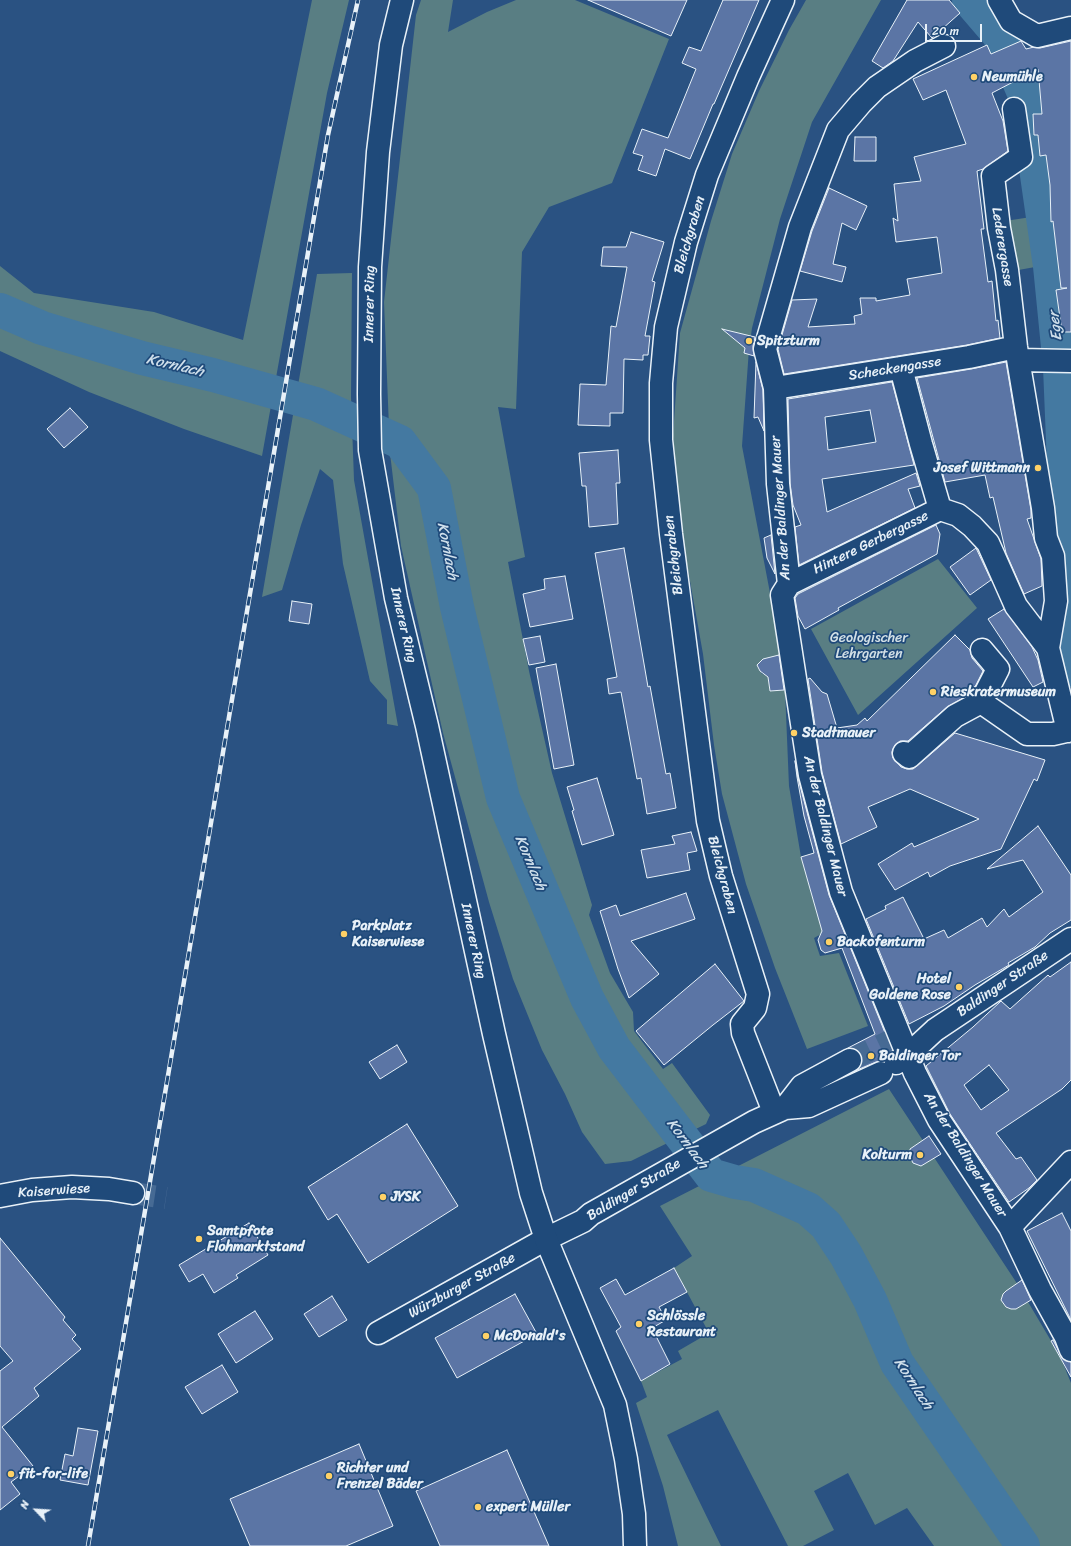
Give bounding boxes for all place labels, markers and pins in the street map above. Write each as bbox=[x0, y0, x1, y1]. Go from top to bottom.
place label: Neumühle bbox=[982, 69, 1043, 85]
marker: Neumühle bbox=[969, 72, 979, 82]
place label: Spitzturm bbox=[757, 333, 820, 349]
marker: Spitzturm bbox=[744, 336, 754, 346]
place label: Josef Wittmann bbox=[934, 460, 1030, 476]
marker: Josef Wittmann bbox=[1033, 463, 1043, 473]
place label: Rieskratermuseum bbox=[941, 684, 1056, 700]
marker: Rieskratermuseum bbox=[928, 687, 938, 697]
place label: Stadtmauer bbox=[802, 725, 875, 741]
marker: Stadtmauer bbox=[789, 728, 799, 738]
place label: Parkplatz Kaiserwiese bbox=[352, 918, 424, 950]
marker: Parkplatz Kaiserwiese bbox=[339, 929, 349, 939]
place label: Backofenturm bbox=[837, 934, 925, 950]
marker: Backofenturm bbox=[824, 937, 834, 947]
place label: Hotel Goldene Rose bbox=[869, 971, 951, 1004]
marker: Hotel Goldene Rose bbox=[954, 982, 964, 992]
place label: Baldinger Tor bbox=[879, 1048, 960, 1064]
marker: Baldinger Tor bbox=[866, 1051, 876, 1061]
place label: Kolturm bbox=[862, 1147, 912, 1163]
marker: Kolturm bbox=[915, 1150, 925, 1160]
place label: JYSK bbox=[391, 1189, 420, 1205]
marker: JYSK bbox=[378, 1192, 388, 1202]
place label: Samtpfote Flohmarktstand bbox=[207, 1223, 304, 1256]
marker: Samtpfote Flohmarktstand bbox=[194, 1234, 204, 1244]
place label: Schlössle Restaurant bbox=[647, 1308, 716, 1340]
marker: Schlössle Restaurant bbox=[634, 1319, 644, 1329]
place label: McDonald's bbox=[494, 1328, 566, 1344]
marker: McDonald's bbox=[481, 1331, 491, 1341]
place label: Richter und Frenzel Bäder bbox=[337, 1460, 423, 1492]
place label: fit-for-life bbox=[19, 1466, 88, 1482]
marker: fit-for-life bbox=[6, 1469, 16, 1479]
marker: Richter und Frenzel Bäder bbox=[324, 1471, 334, 1481]
place label: expert Müller bbox=[486, 1499, 570, 1515]
marker: expert Müller bbox=[473, 1502, 483, 1512]

